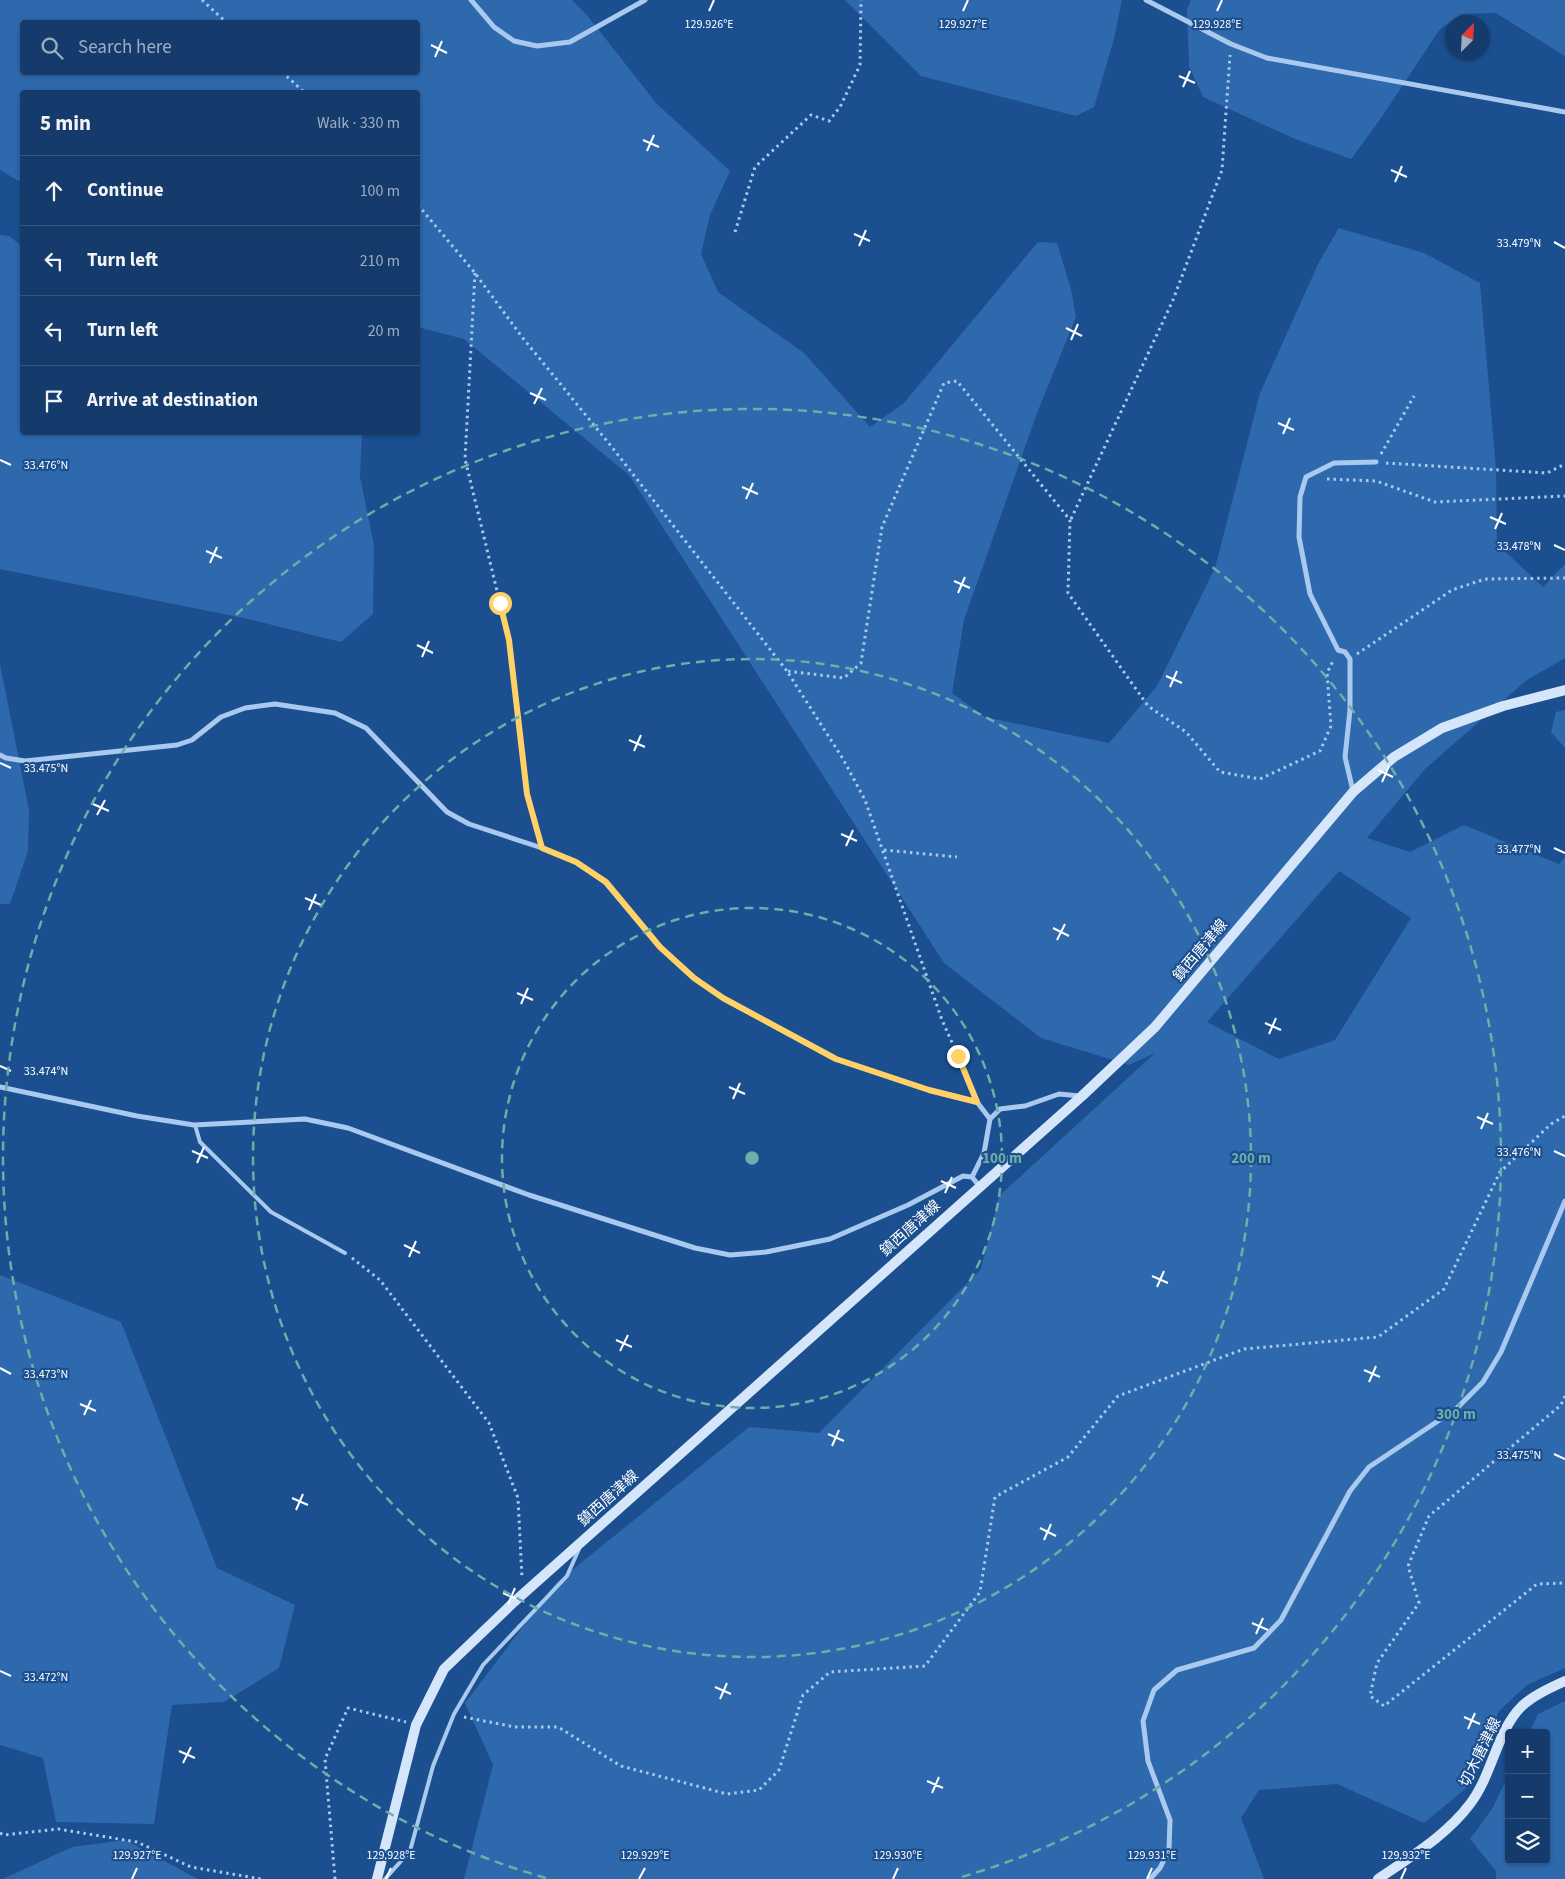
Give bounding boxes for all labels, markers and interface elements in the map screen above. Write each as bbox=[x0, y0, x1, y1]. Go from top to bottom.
north arrow bbox=[1445, 15, 1490, 60]
text: 129.926°E bbox=[684, 16, 734, 33]
text: 129.927°E bbox=[938, 16, 988, 33]
text: 129.928°E bbox=[1192, 16, 1242, 33]
search box bbox=[20, 20, 420, 75]
icon: search bbox=[38, 34, 66, 62]
text: Search here bbox=[78, 34, 172, 61]
text: 5 min bbox=[40, 108, 91, 138]
text: Walk · 330 m bbox=[317, 112, 400, 134]
icon: ahead bbox=[40, 177, 68, 205]
text: Continue bbox=[87, 177, 164, 204]
text: 100 m bbox=[360, 180, 400, 202]
text: 33.479°N bbox=[1497, 235, 1541, 252]
icon: left bbox=[40, 247, 68, 275]
text: Turn left bbox=[87, 247, 158, 274]
text: 210 m bbox=[360, 250, 400, 272]
icon: left bbox=[40, 317, 68, 345]
text: Turn left bbox=[87, 317, 158, 344]
text: 20 m bbox=[368, 320, 400, 342]
icon: arrive bbox=[40, 387, 68, 415]
text: Arrive at destination bbox=[87, 387, 258, 414]
text: 33.476°N bbox=[24, 457, 68, 474]
text: 33.478°N bbox=[1497, 538, 1541, 555]
route start bbox=[489, 592, 512, 615]
text: 33.475°N bbox=[24, 760, 68, 777]
text: 33.477°N bbox=[1497, 841, 1541, 858]
street label: 鎮西唐津線 bbox=[1168, 915, 1233, 986]
route end bbox=[947, 1045, 970, 1068]
text: 33.474°N bbox=[24, 1063, 68, 1080]
text: 33.476°N bbox=[1497, 1144, 1541, 1161]
text: 100 m bbox=[982, 1148, 1022, 1169]
text: 200 m bbox=[1231, 1148, 1271, 1169]
centre of rings bbox=[743, 1149, 761, 1167]
street label: 鎮西唐津線 bbox=[875, 1195, 945, 1261]
text: 33.473°N bbox=[24, 1366, 68, 1383]
text: 300 m bbox=[1436, 1404, 1476, 1425]
text: 33.475°N bbox=[1497, 1447, 1541, 1464]
street label: 鎮西唐津線 bbox=[573, 1465, 643, 1531]
text: 33.472°N bbox=[24, 1669, 68, 1686]
street label: 切木唐津線 bbox=[1455, 1714, 1506, 1791]
map controls bbox=[1505, 1729, 1550, 1864]
button: + bbox=[1505, 1729, 1550, 1774]
button: − bbox=[1505, 1774, 1550, 1819]
button: layers bbox=[1505, 1819, 1550, 1864]
text: 129.927°E bbox=[112, 1847, 162, 1864]
text: 129.928°E bbox=[366, 1847, 416, 1864]
text: 129.929°E bbox=[620, 1847, 670, 1864]
text: 129.930°E bbox=[873, 1847, 923, 1864]
text: 129.931°E bbox=[1127, 1847, 1177, 1864]
text: 129.932°E bbox=[1381, 1847, 1431, 1864]

